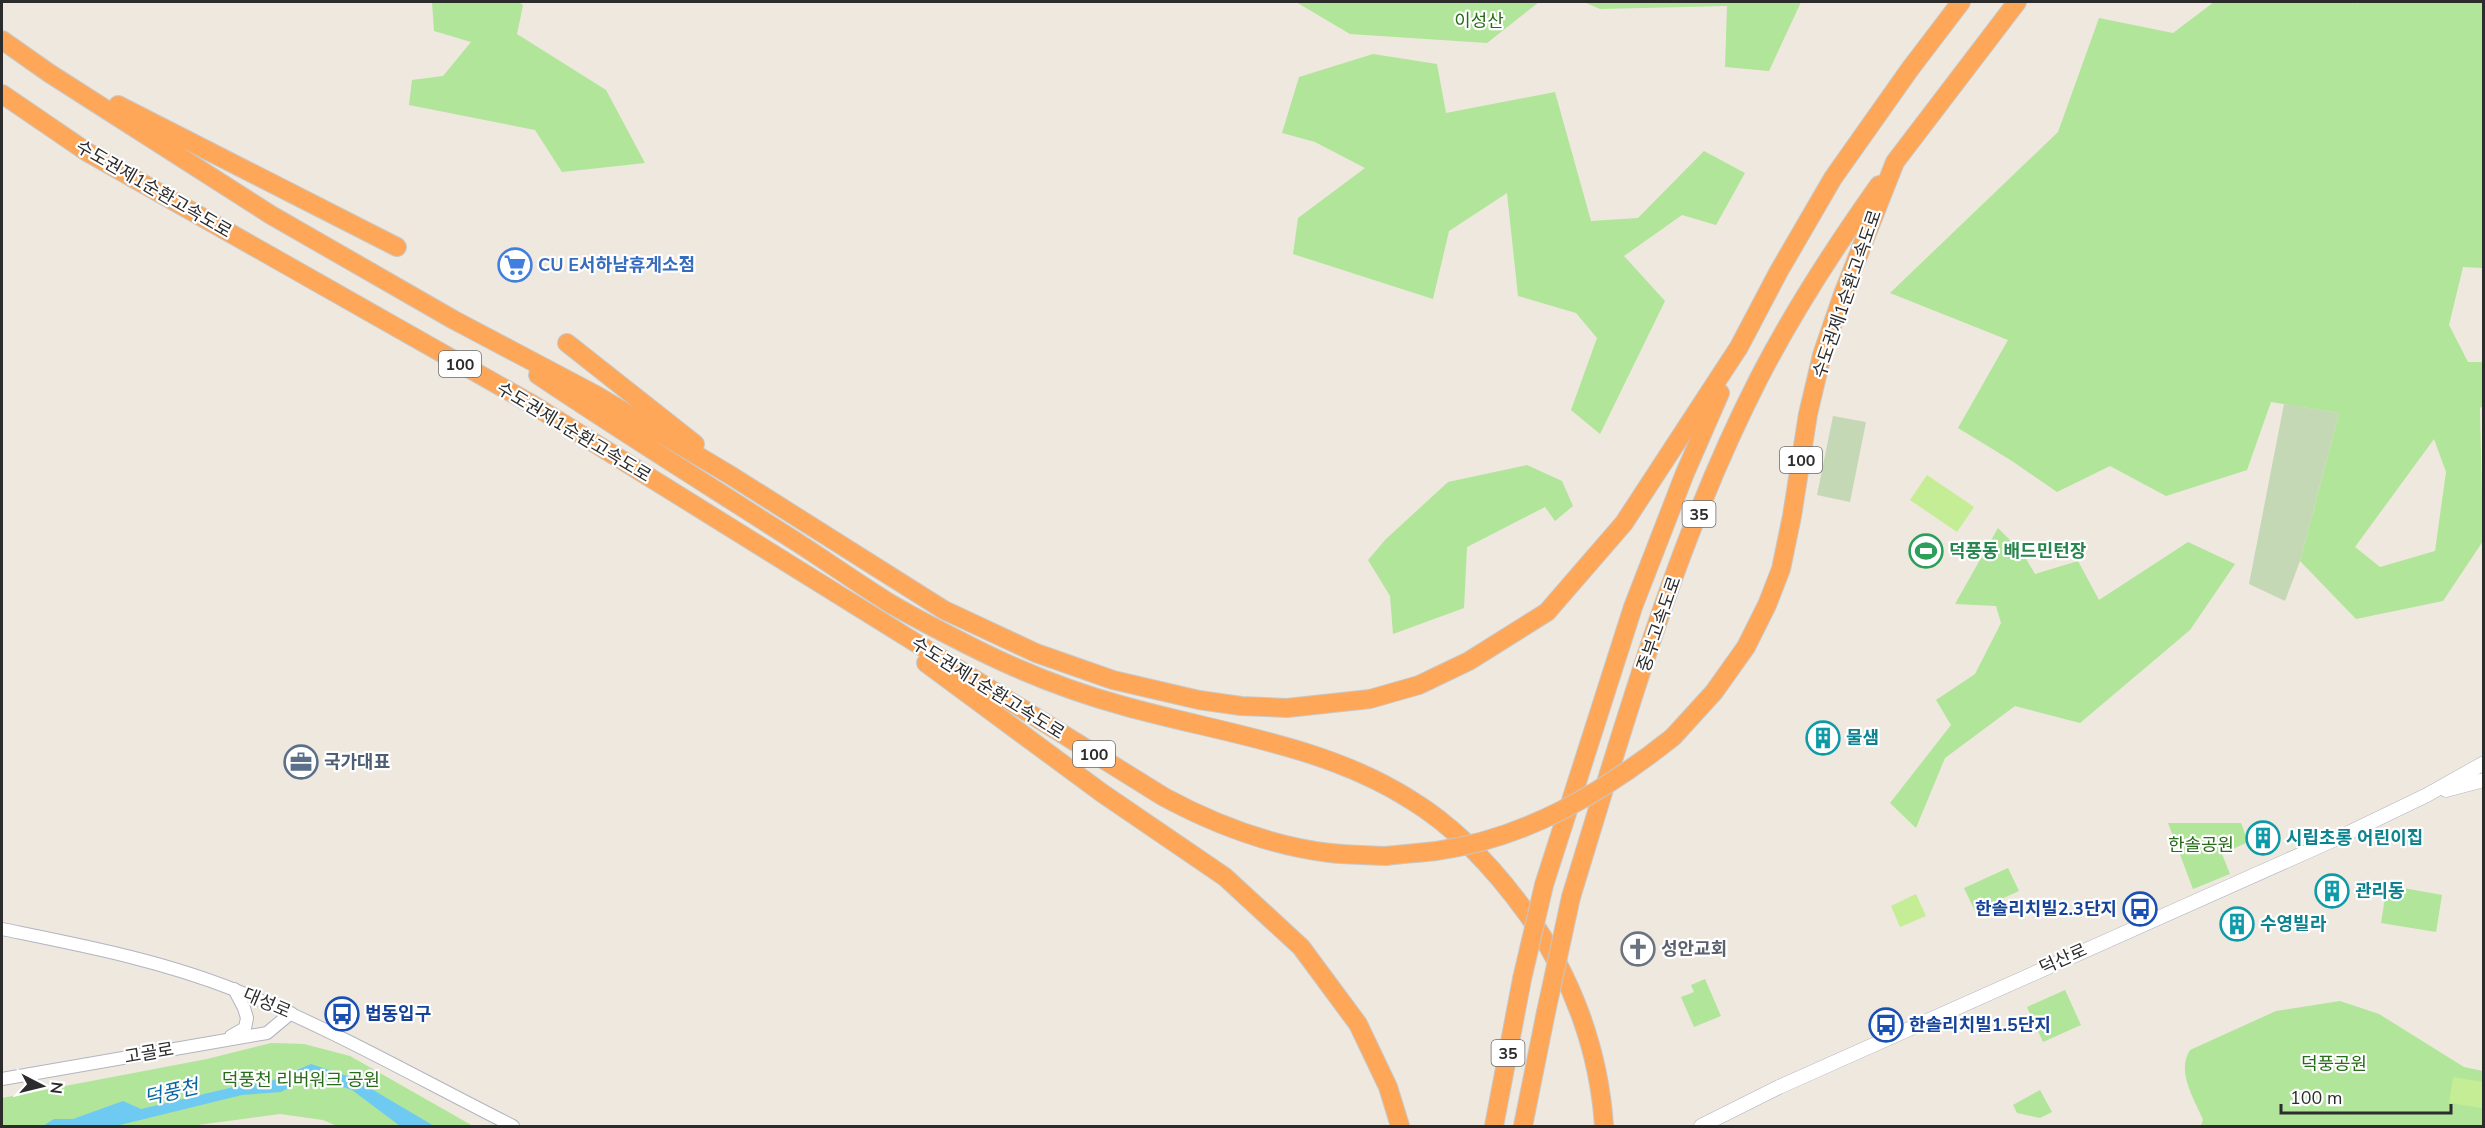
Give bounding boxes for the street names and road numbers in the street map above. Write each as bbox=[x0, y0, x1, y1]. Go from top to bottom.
street label: 수도권제1순환고속도로 bbox=[72, 135, 236, 243]
street label: 수도권제1순환고속도로 bbox=[1807, 207, 1887, 381]
road number: 100 bbox=[439, 351, 481, 377]
street label: 수도권제1순환고속도로 bbox=[492, 376, 656, 488]
road number: 100 bbox=[1780, 447, 1822, 473]
road number: 35 bbox=[1682, 501, 1716, 527]
street label: 중부고속도로 bbox=[1631, 573, 1687, 675]
street label: 수도권제1순환고속도로 bbox=[907, 631, 1069, 745]
road number: 100 bbox=[1073, 741, 1115, 767]
street label: 덕산로 bbox=[2035, 938, 2091, 980]
street label: 대성로 bbox=[239, 982, 295, 1024]
street label: 고골로 bbox=[122, 1037, 176, 1069]
road number: 35 bbox=[1492, 1040, 1524, 1066]

